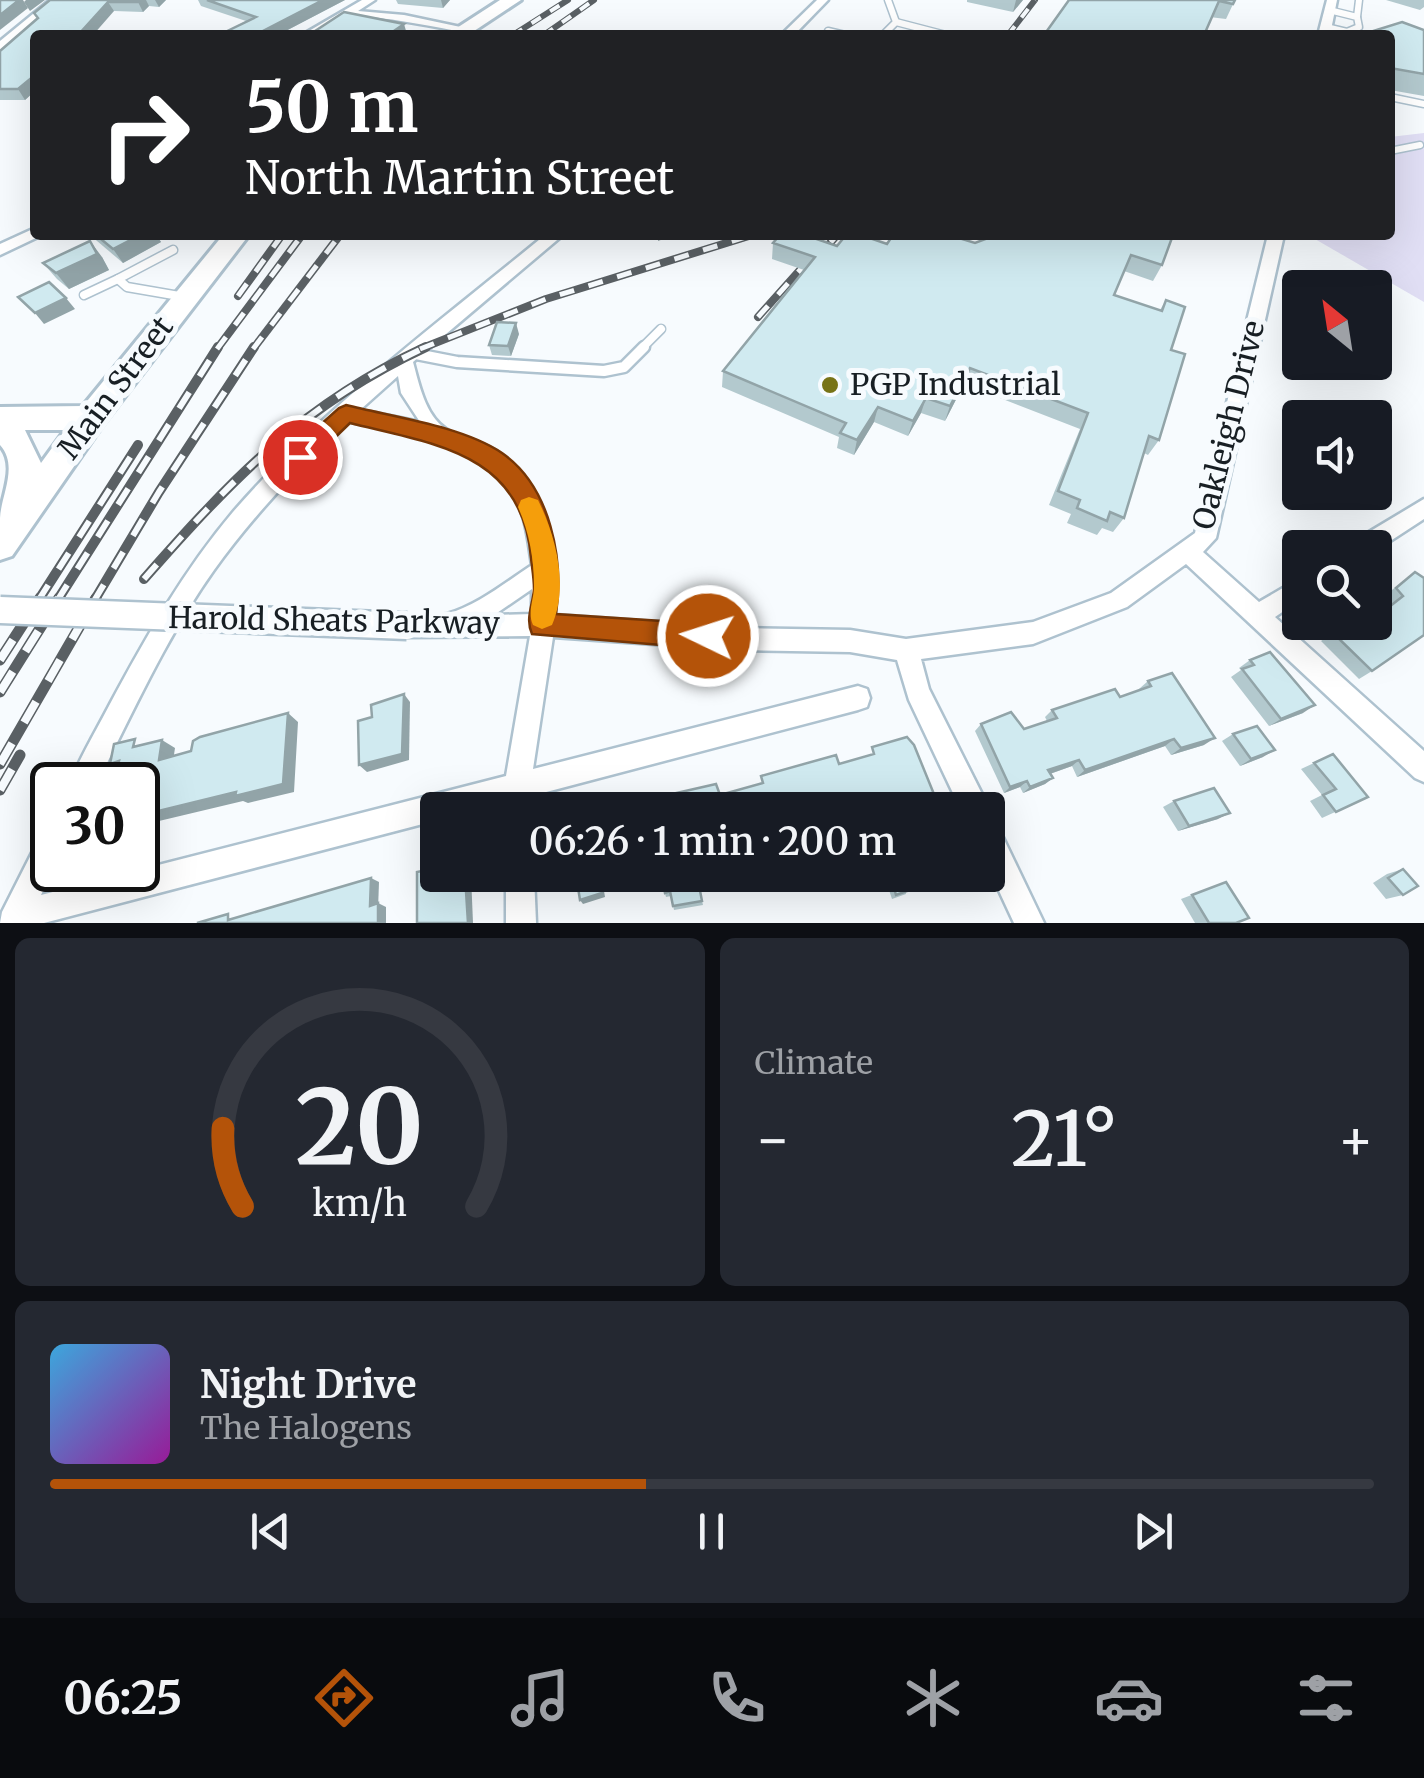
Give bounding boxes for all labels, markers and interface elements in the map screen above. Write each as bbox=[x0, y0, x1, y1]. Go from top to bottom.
text: 50 m bbox=[245, 63, 418, 151]
icon: right bbox=[80, 70, 210, 200]
text: North Martin Street bbox=[245, 150, 674, 206]
north arrow bbox=[1282, 270, 1392, 380]
map controls bbox=[1282, 270, 1392, 640]
street label: Main Street bbox=[49, 308, 181, 466]
street label: Oakleigh Drive bbox=[1184, 316, 1272, 533]
place label: PGP Industrial bbox=[850, 365, 1061, 403]
marker: PGP Industrial bbox=[819, 374, 841, 396]
button: sound bbox=[1282, 400, 1392, 510]
pin bbox=[258, 415, 343, 500]
icon: arrive bbox=[273, 430, 328, 485]
button: search bbox=[1282, 530, 1392, 640]
position arrow bbox=[656, 584, 760, 688]
street label: Harold Sheats Parkway bbox=[168, 598, 501, 642]
speed limit sign: 30 bbox=[30, 762, 160, 892]
text: 06:26 · 1 min · 200 m bbox=[529, 818, 896, 865]
text: Climate bbox=[755, 1043, 873, 1083]
text: 20 bbox=[295, 1062, 424, 1192]
text: 21° bbox=[1011, 1092, 1118, 1186]
text: − bbox=[755, 1105, 791, 1174]
text: + bbox=[1337, 1105, 1374, 1174]
text: km/h bbox=[312, 1181, 407, 1226]
text: Night Drive bbox=[200, 1361, 417, 1408]
text: The Halogens bbox=[200, 1408, 412, 1448]
icon: previous bbox=[243, 1504, 298, 1559]
icon: pause bbox=[684, 1504, 739, 1559]
icon: next bbox=[1126, 1504, 1181, 1559]
icon: directions bbox=[309, 1663, 379, 1733]
icon: music bbox=[505, 1663, 575, 1733]
icon: phone bbox=[702, 1663, 772, 1733]
icon: climate bbox=[898, 1663, 968, 1733]
icon: car bbox=[1094, 1663, 1164, 1733]
icon: filters bbox=[1291, 1663, 1361, 1733]
text: 06:25 bbox=[63, 1670, 182, 1726]

